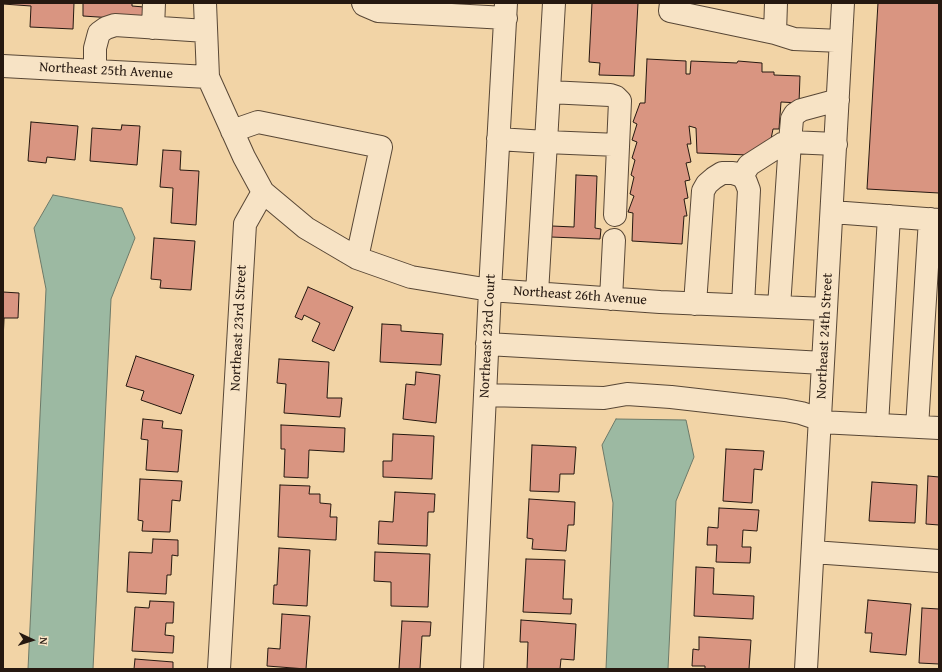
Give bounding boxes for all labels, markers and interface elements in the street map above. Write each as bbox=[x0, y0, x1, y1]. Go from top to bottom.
street label: Northeast 25th Avenue bbox=[39, 59, 173, 83]
street label: Northeast 23rd Street bbox=[227, 264, 251, 392]
street label: Northeast 24th Street bbox=[813, 272, 837, 400]
street label: Northeast 23rd Court bbox=[476, 273, 500, 399]
street label: Northeast 26th Avenue bbox=[513, 283, 647, 309]
north arrow bbox=[12, 620, 52, 660]
text: N bbox=[36, 637, 52, 645]

